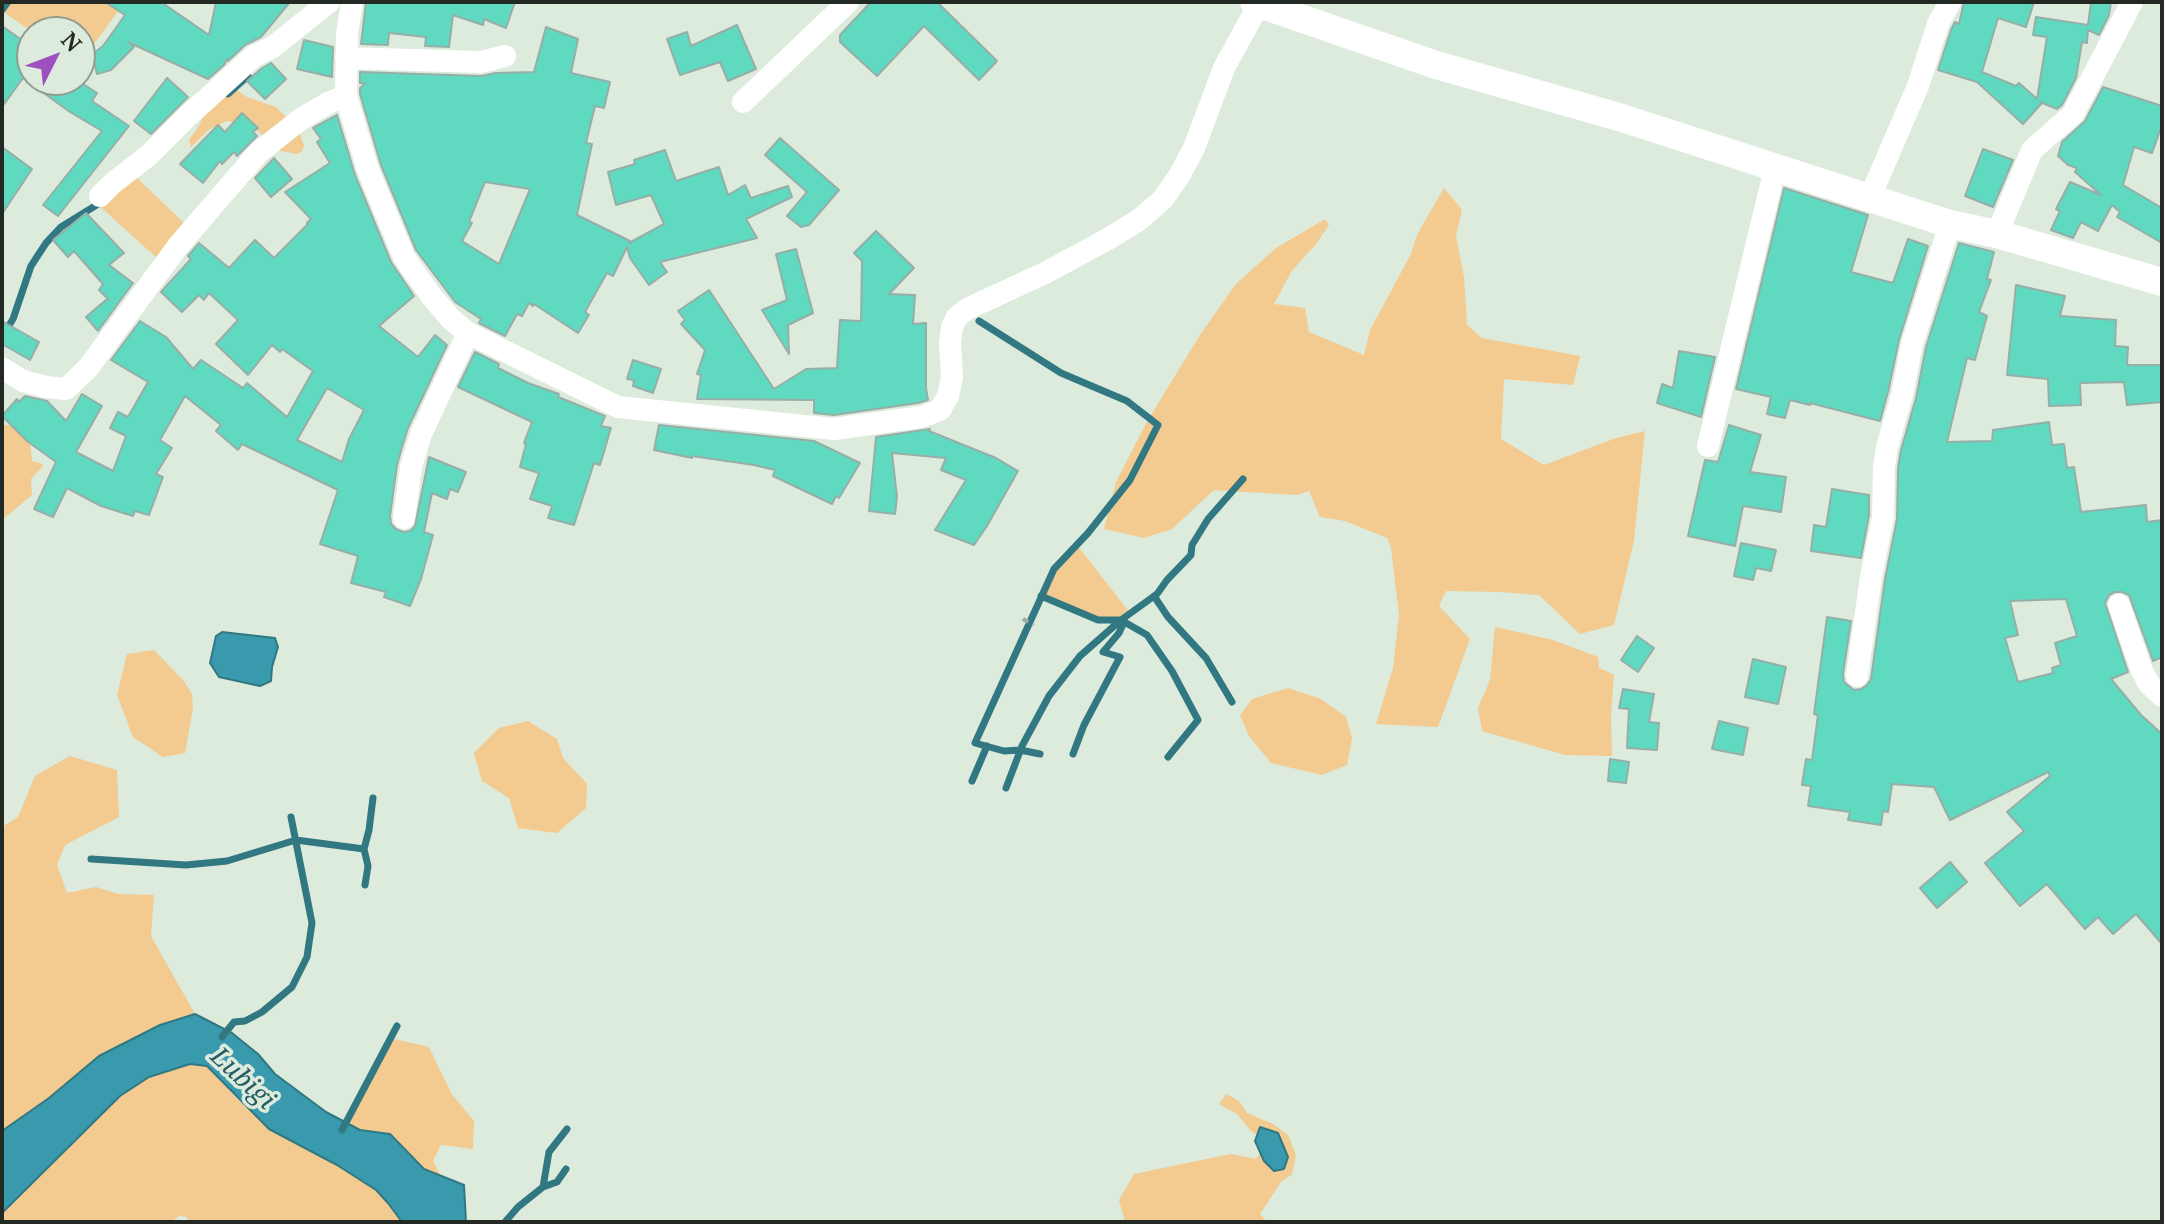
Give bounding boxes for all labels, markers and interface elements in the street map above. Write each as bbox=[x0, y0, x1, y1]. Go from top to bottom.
north arrow bbox=[16, 16, 96, 96]
text: N bbox=[55, 25, 89, 58]
water label: Lubigi bbox=[203, 1041, 281, 1117]

